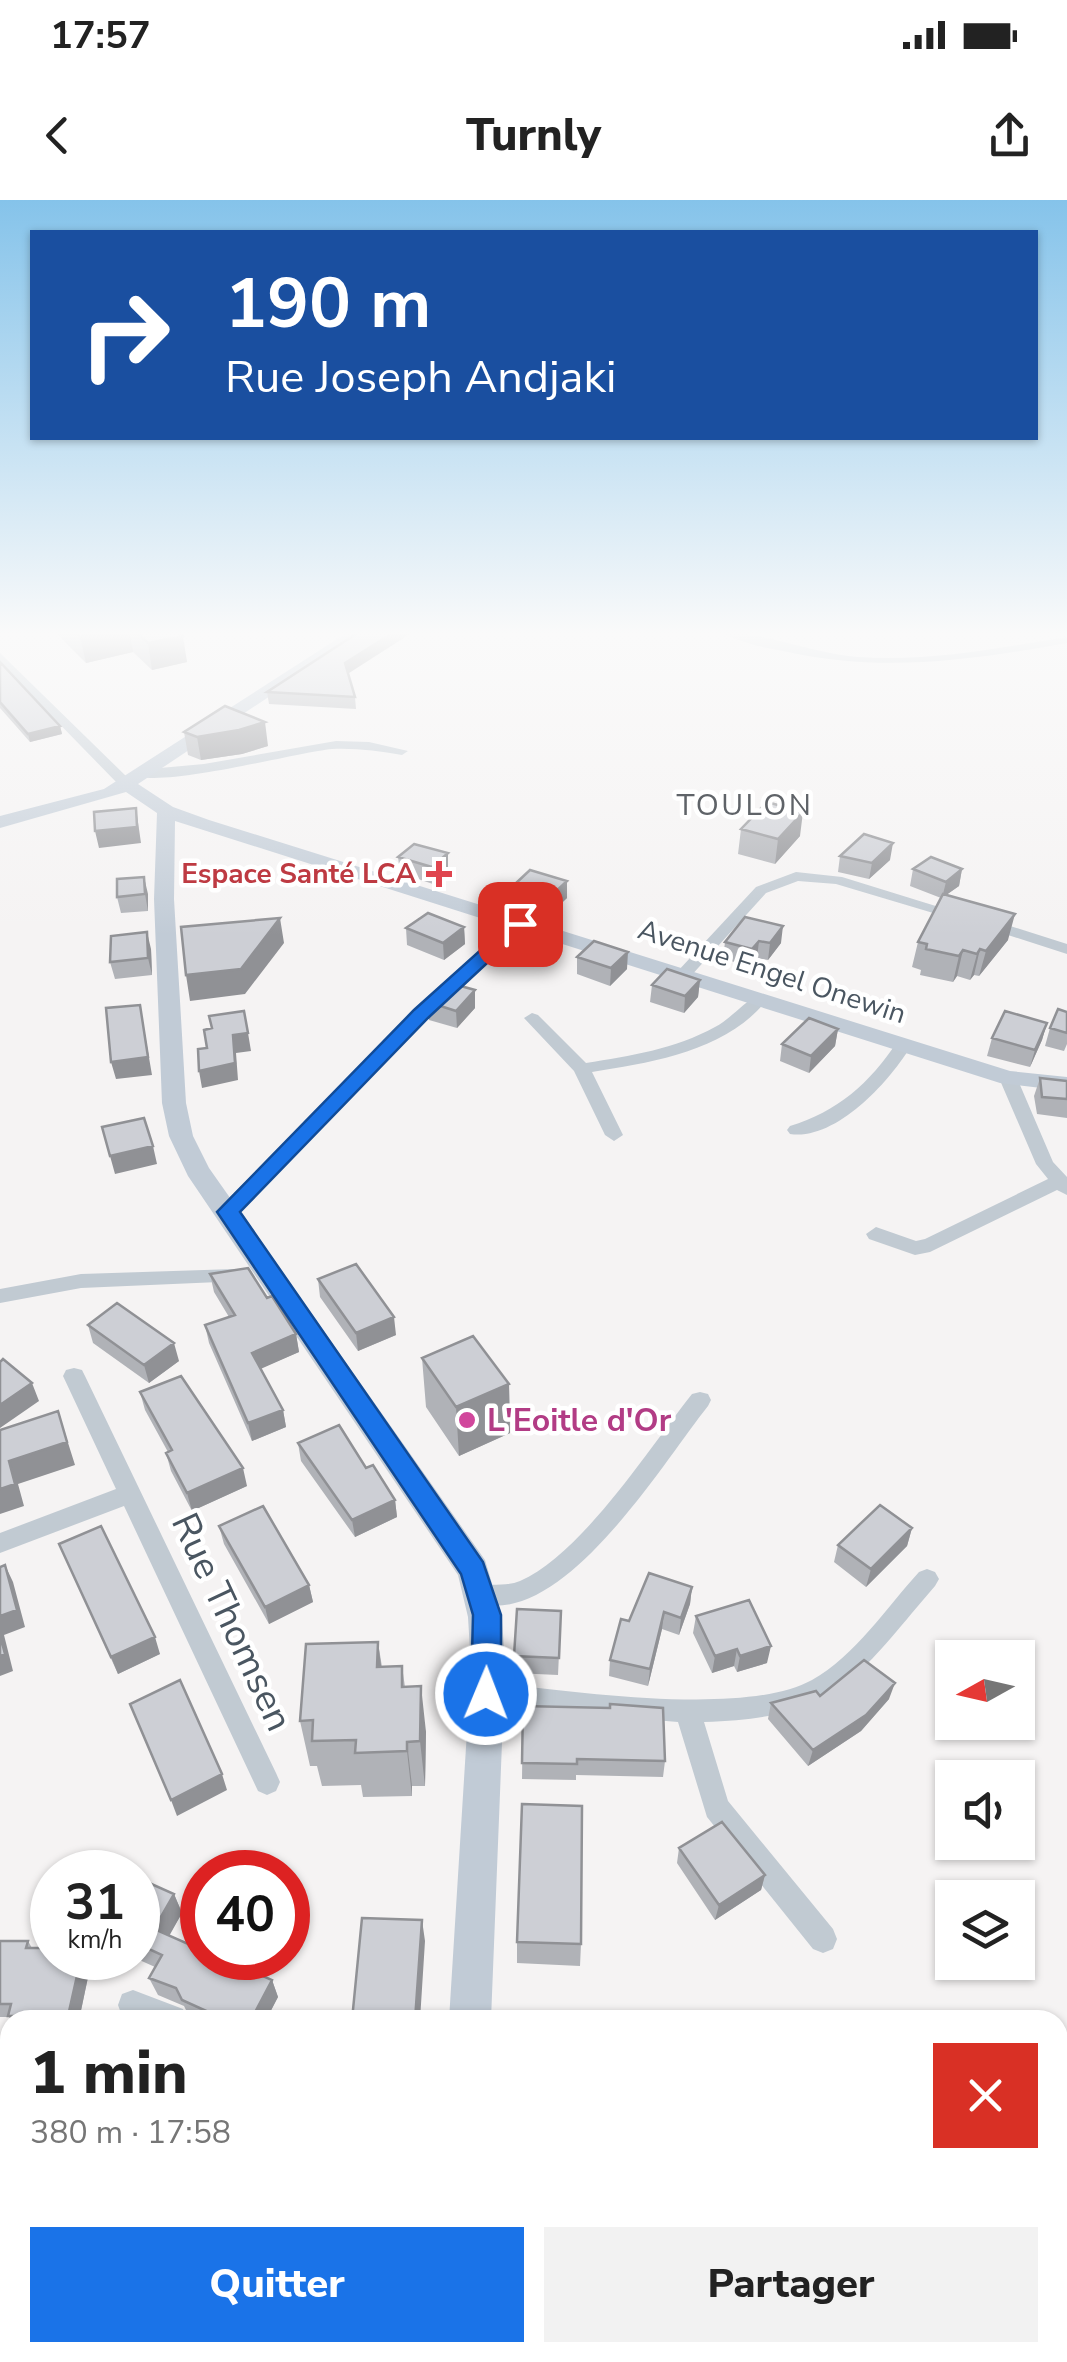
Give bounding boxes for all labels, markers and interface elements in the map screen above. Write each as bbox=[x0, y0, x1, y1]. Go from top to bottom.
text: 17:57 bbox=[50, 10, 151, 61]
text: Turnly bbox=[466, 105, 601, 166]
icon: back bbox=[30, 108, 85, 163]
icon: share bbox=[982, 108, 1037, 163]
text: 190 m bbox=[225, 256, 431, 352]
icon: right bbox=[60, 270, 190, 400]
text: Rue Joseph Andjaki bbox=[225, 347, 616, 408]
district label: TOULON bbox=[677, 785, 814, 826]
place label: Espace Santé LCA bbox=[181, 855, 416, 893]
marker: Espace Santé LCA bbox=[426, 861, 452, 887]
pin bbox=[478, 882, 563, 967]
icon: arrive bbox=[493, 897, 548, 952]
street label: Avenue Engel Onewin bbox=[633, 911, 911, 1033]
place label: L'Eoitle d'Or bbox=[487, 1399, 672, 1442]
marker: L'Eoitle d'Or bbox=[456, 1409, 478, 1431]
street label: Rue Thomsen bbox=[159, 1505, 305, 1739]
north arrow bbox=[935, 1640, 1035, 1740]
map controls bbox=[935, 1640, 1035, 1980]
position arrow bbox=[434, 1642, 538, 1746]
button: sound bbox=[935, 1760, 1035, 1860]
speed limit sign: 40 bbox=[180, 1850, 310, 1980]
text: 31 bbox=[65, 1868, 125, 1937]
button: layers bbox=[935, 1880, 1035, 1980]
text: km/h bbox=[67, 1923, 123, 1957]
text: 1 min bbox=[30, 2032, 188, 2114]
button: close bbox=[933, 2043, 1038, 2148]
text: 380 m · 17:58 bbox=[30, 2111, 231, 2154]
button: Quitter bbox=[30, 2227, 524, 2342]
button: Partager bbox=[544, 2227, 1038, 2342]

